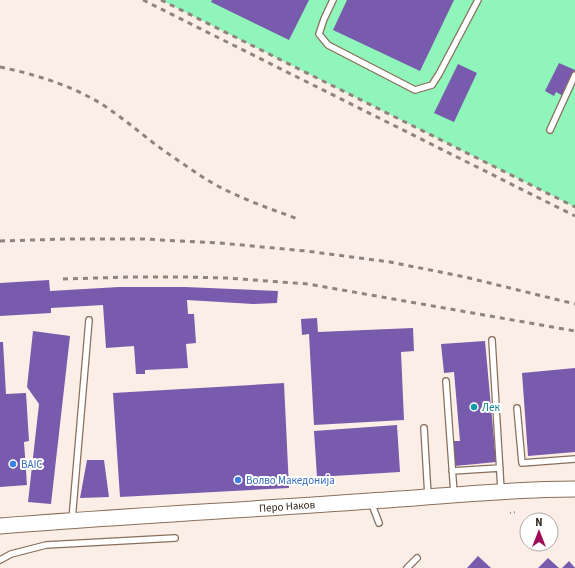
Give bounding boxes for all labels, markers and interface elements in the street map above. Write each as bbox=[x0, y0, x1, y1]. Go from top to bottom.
place label: Лек bbox=[482, 400, 500, 415]
marker: Лек bbox=[469, 402, 479, 412]
place label: BAIC bbox=[21, 457, 43, 472]
marker: BAIC bbox=[8, 459, 18, 469]
place label: Волво Македонија bbox=[246, 473, 335, 488]
marker: Волво Македонија bbox=[233, 475, 243, 485]
street label: Перо Наков bbox=[258, 497, 316, 516]
north arrow bbox=[519, 512, 559, 552]
text: N bbox=[535, 515, 543, 530]

